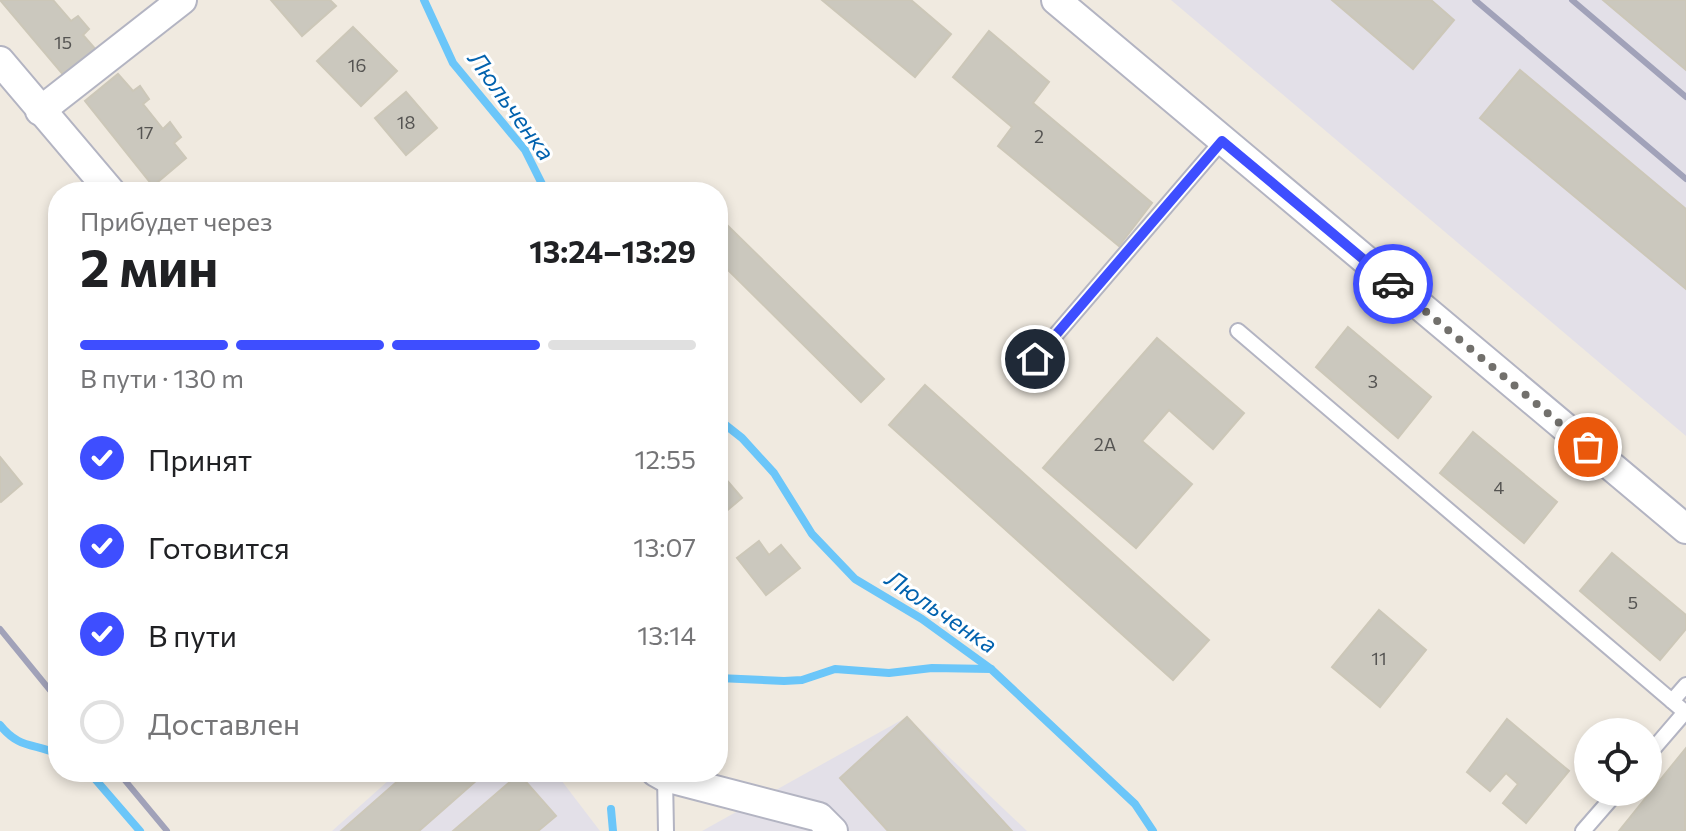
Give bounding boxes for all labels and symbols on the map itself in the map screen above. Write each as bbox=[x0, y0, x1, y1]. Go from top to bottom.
house number: 15 bbox=[54, 31, 72, 53]
water label: Люльченка bbox=[462, 44, 562, 165]
house number: 16 bbox=[348, 54, 366, 76]
house number: 18 bbox=[397, 111, 415, 133]
house number: 17 bbox=[136, 121, 154, 143]
house number: 2 bbox=[1034, 125, 1044, 147]
courier bbox=[1353, 244, 1433, 324]
pin bbox=[1001, 325, 1069, 393]
house number: 3 bbox=[1368, 370, 1378, 392]
pin bbox=[1554, 413, 1622, 481]
house number: 2А bbox=[1094, 433, 1116, 455]
house number: 4 bbox=[1494, 476, 1505, 498]
water label: Люльченка bbox=[880, 562, 1003, 659]
house number: 5 bbox=[1628, 591, 1638, 613]
house number: 11 bbox=[1371, 647, 1387, 669]

